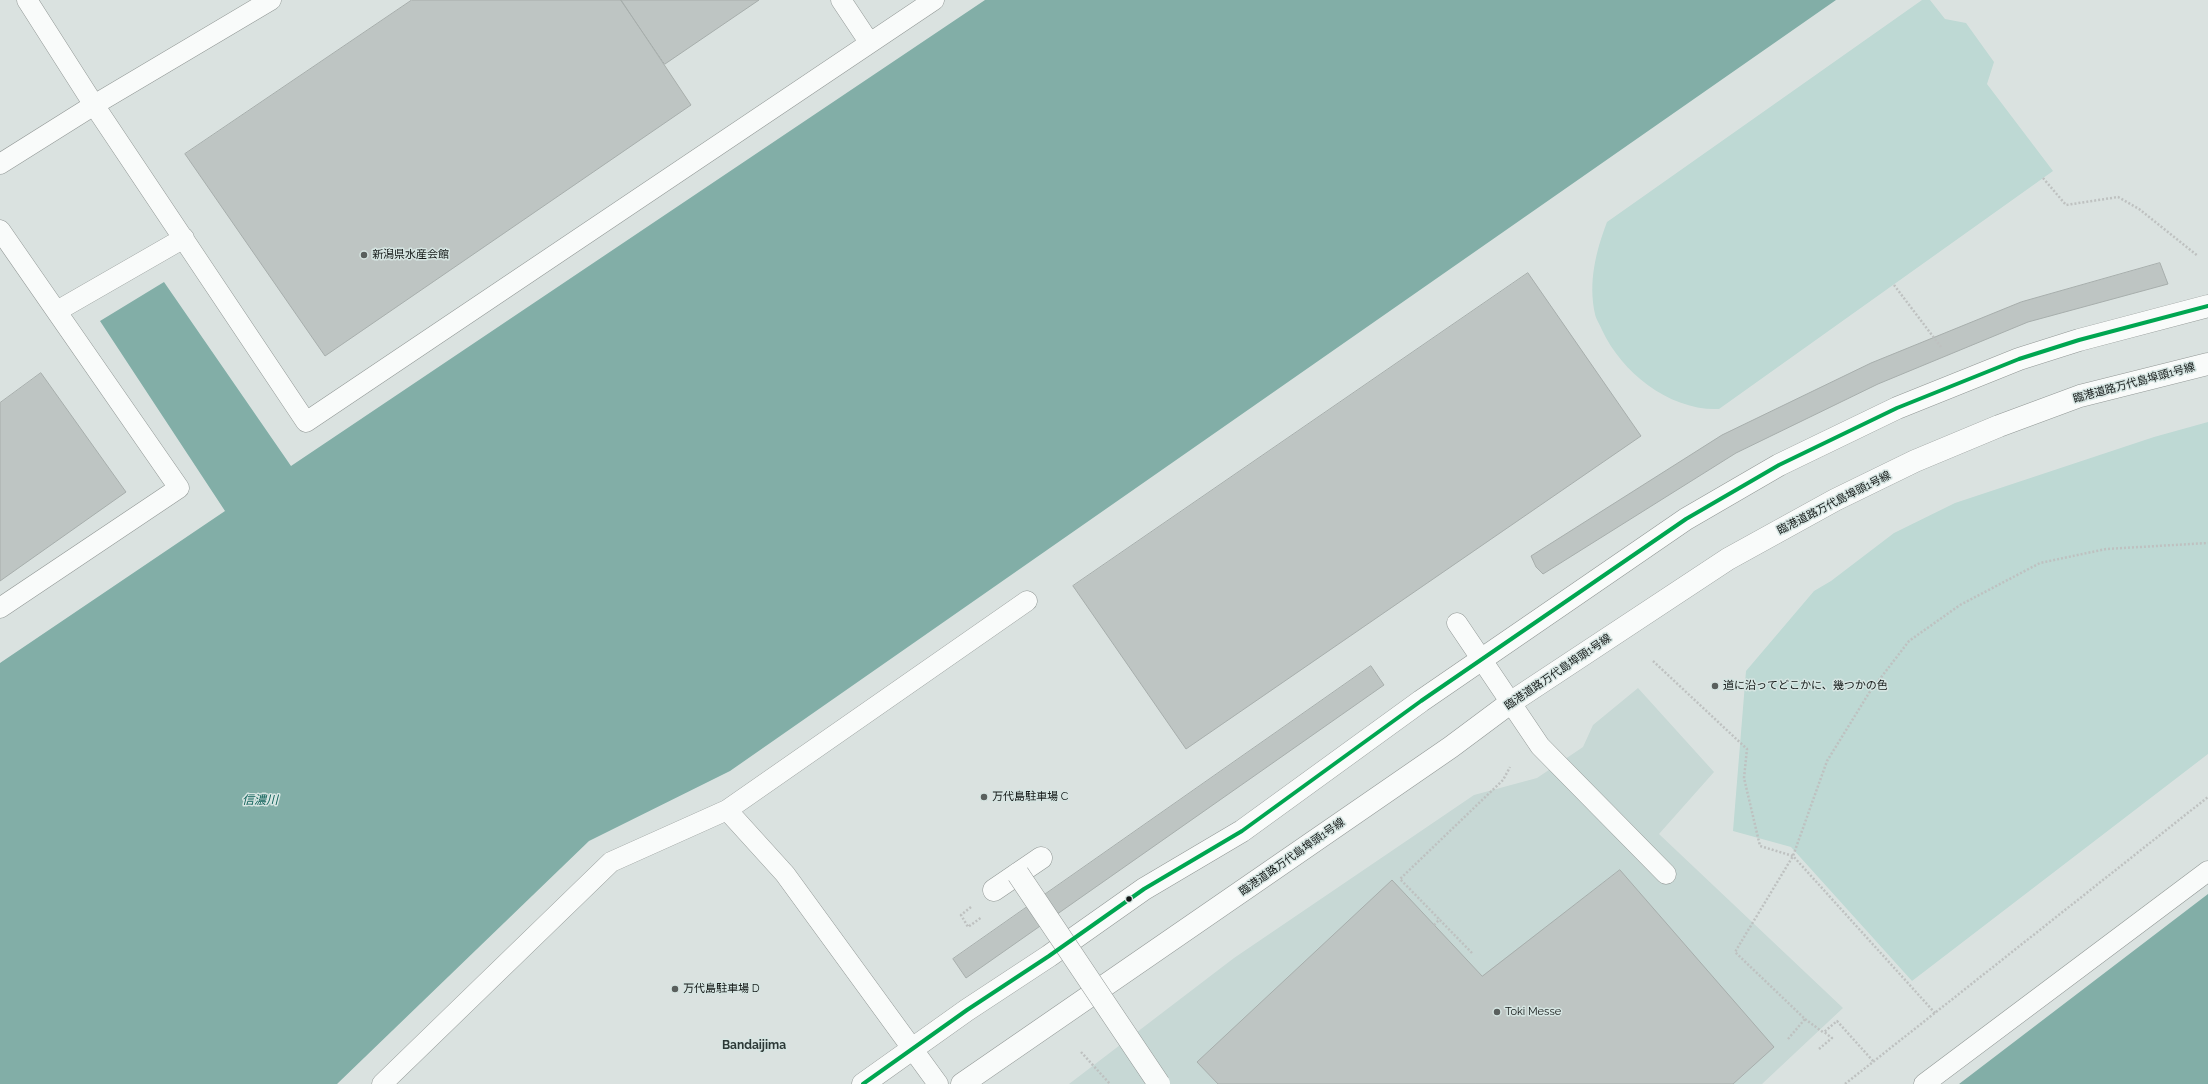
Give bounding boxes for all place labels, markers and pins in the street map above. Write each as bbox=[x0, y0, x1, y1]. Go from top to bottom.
place label: 新潟県水産会館 bbox=[372, 248, 449, 262]
marker: 新潟県水産会館 bbox=[359, 250, 369, 260]
place label: 道に沿ってどこかに、幾つかの色 bbox=[1723, 679, 1888, 693]
marker: 道に沿ってどこかに、幾つかの色 bbox=[1710, 681, 1720, 691]
place label: 万代島駐車場 C bbox=[992, 790, 1068, 804]
marker: 万代島駐車場 C bbox=[979, 792, 989, 802]
unlabelled marker bbox=[1124, 894, 1134, 904]
place label: 万代島駐車場 D bbox=[683, 982, 760, 996]
marker: 万代島駐車場 D bbox=[670, 984, 680, 994]
place label: Toki Messe bbox=[1505, 1005, 1561, 1019]
marker: Toki Messe bbox=[1492, 1007, 1502, 1017]

